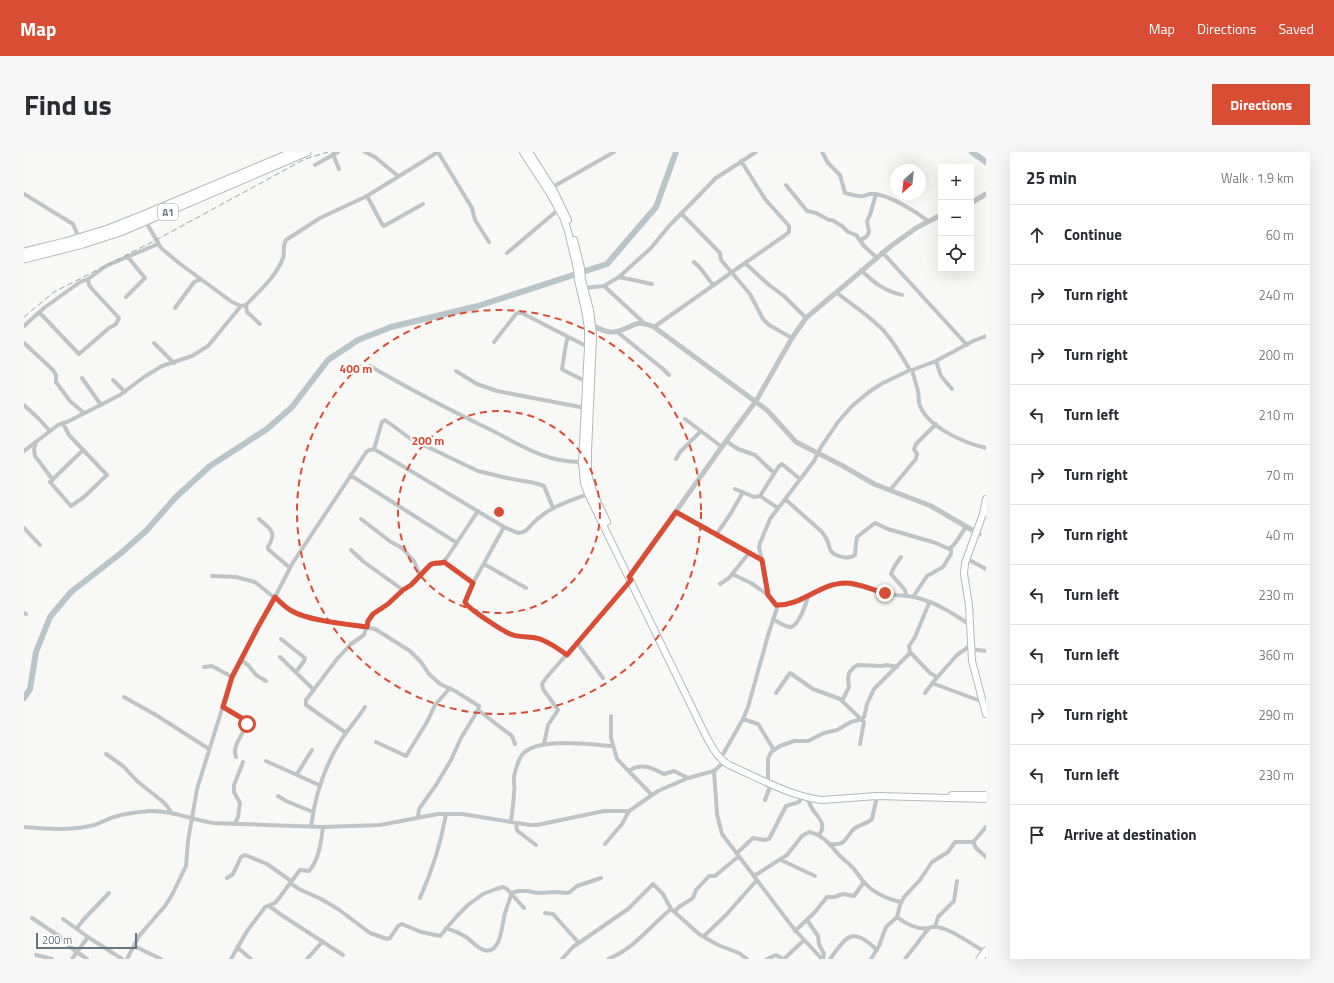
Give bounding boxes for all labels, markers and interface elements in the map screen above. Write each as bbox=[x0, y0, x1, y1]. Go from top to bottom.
text: Map bbox=[20, 14, 56, 43]
text: Map bbox=[1149, 18, 1175, 39]
text: Directions bbox=[1197, 18, 1256, 39]
text: Saved bbox=[1278, 18, 1314, 39]
text: Find us bbox=[24, 83, 112, 126]
button: Directions bbox=[1212, 84, 1310, 125]
north arrow bbox=[890, 164, 926, 200]
map controls bbox=[938, 164, 974, 272]
button: + bbox=[938, 164, 974, 200]
text: 25 min bbox=[1026, 165, 1077, 191]
text: Walk · 1.9 km bbox=[1221, 168, 1294, 188]
button: − bbox=[938, 200, 974, 236]
road number: A1 bbox=[158, 204, 178, 220]
text: Continue bbox=[1064, 223, 1122, 246]
icon: ahead bbox=[1026, 224, 1048, 246]
text: 60 m bbox=[1266, 225, 1294, 245]
button: locate bbox=[938, 236, 974, 272]
text: Turn right bbox=[1064, 283, 1128, 306]
icon: right bbox=[1026, 284, 1048, 306]
text: 240 m bbox=[1258, 285, 1294, 305]
text: Turn right bbox=[1064, 343, 1128, 366]
icon: right bbox=[1026, 344, 1048, 366]
text: 200 m bbox=[1258, 345, 1294, 365]
text: 400 m bbox=[340, 359, 372, 378]
text: Turn left bbox=[1064, 403, 1119, 426]
icon: left bbox=[1026, 404, 1048, 426]
text: 210 m bbox=[1258, 405, 1294, 425]
text: 200 m bbox=[412, 431, 444, 450]
text: Turn right bbox=[1064, 463, 1128, 486]
icon: right bbox=[1026, 464, 1048, 486]
text: 70 m bbox=[1266, 465, 1294, 485]
centre of rings bbox=[492, 505, 506, 519]
text: Turn right bbox=[1064, 523, 1128, 546]
icon: right bbox=[1026, 524, 1048, 546]
text: 40 m bbox=[1266, 525, 1294, 545]
text: Turn left bbox=[1064, 583, 1119, 606]
route end bbox=[876, 584, 894, 602]
icon: left bbox=[1026, 584, 1048, 606]
text: 230 m bbox=[1258, 585, 1294, 605]
text: Turn left bbox=[1064, 643, 1119, 666]
icon: left bbox=[1026, 644, 1048, 666]
text: 360 m bbox=[1258, 645, 1294, 665]
text: Turn right bbox=[1064, 703, 1128, 726]
icon: right bbox=[1026, 704, 1048, 726]
text: 290 m bbox=[1258, 705, 1294, 725]
route start bbox=[238, 715, 256, 733]
text: Turn left bbox=[1064, 763, 1119, 786]
icon: left bbox=[1026, 764, 1048, 786]
text: 230 m bbox=[1258, 765, 1294, 785]
text: Arrive at destination bbox=[1064, 823, 1197, 846]
icon: arrive bbox=[1026, 824, 1048, 846]
scale bar bbox=[36, 931, 137, 950]
text: 200 m bbox=[42, 932, 72, 948]

